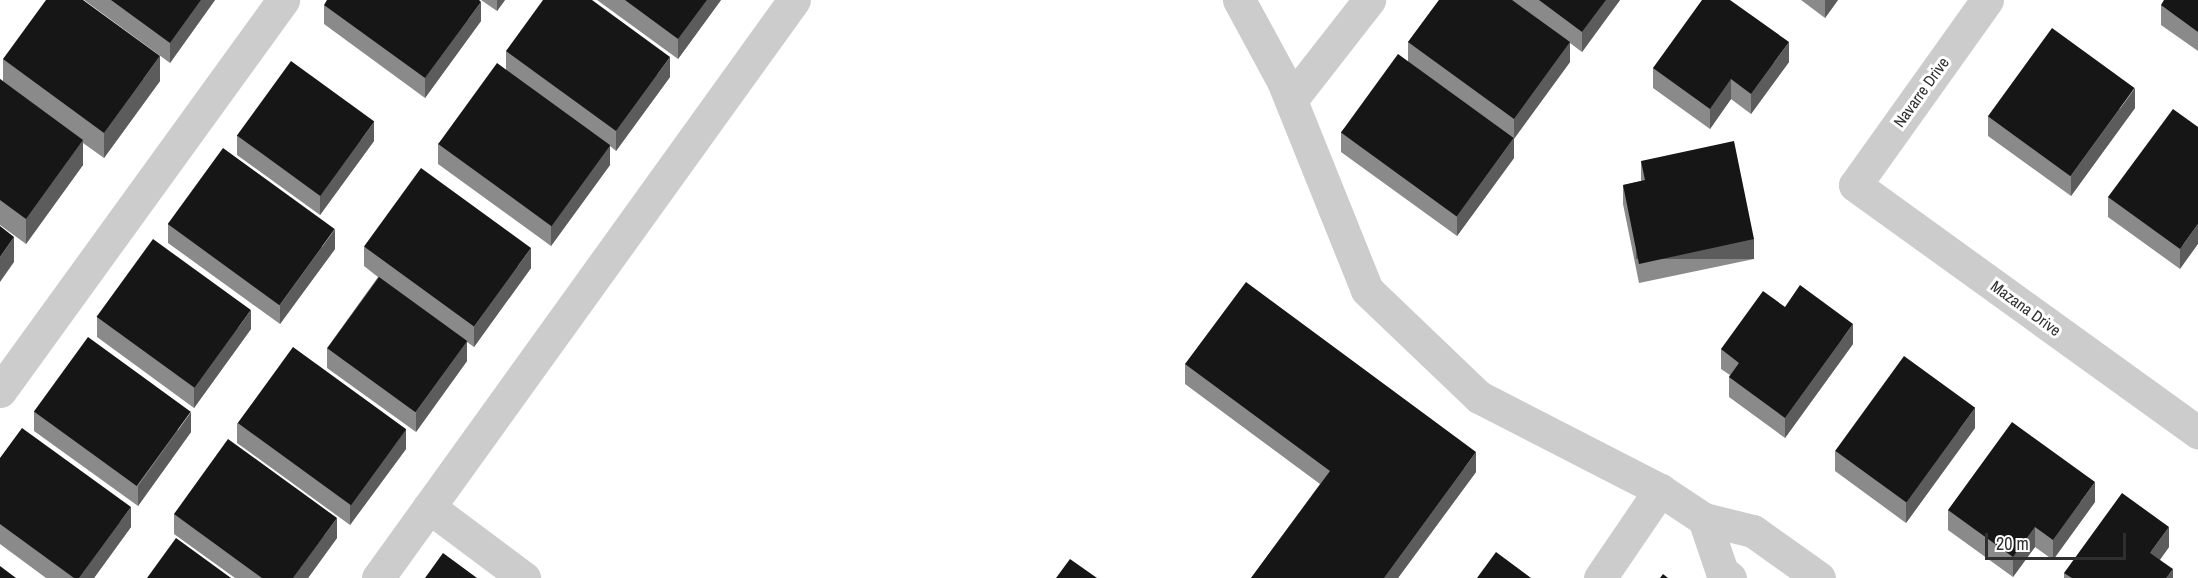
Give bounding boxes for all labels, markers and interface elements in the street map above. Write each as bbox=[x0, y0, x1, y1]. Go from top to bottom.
street label: Navarre Drive bbox=[1889, 53, 1953, 131]
street label: Mazana Drive bbox=[1987, 276, 2065, 340]
scale bar bbox=[1988, 521, 2129, 559]
text: 20 m bbox=[1996, 531, 2029, 556]

